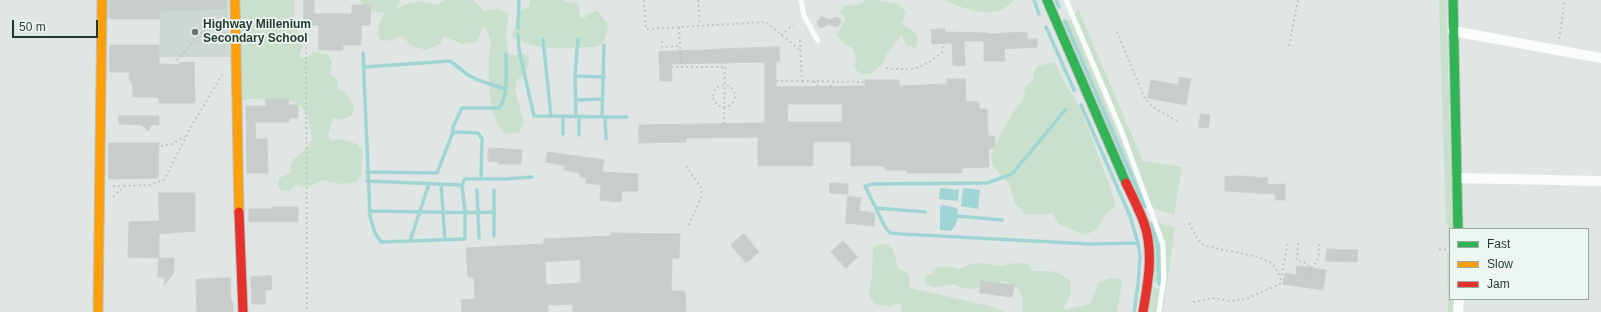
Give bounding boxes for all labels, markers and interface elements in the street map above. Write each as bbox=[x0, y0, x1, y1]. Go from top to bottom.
scale bar bbox=[14, 12, 100, 38]
place label: Highway Millenium Secondary School bbox=[203, 18, 311, 46]
text: 50 m bbox=[19, 20, 46, 34]
marker: Highway Millenium Secondary School bbox=[190, 27, 200, 37]
legend bbox=[1449, 228, 1589, 300]
text: Fast bbox=[1487, 237, 1510, 251]
text: Slow bbox=[1487, 257, 1513, 271]
text: Jam bbox=[1487, 277, 1510, 291]

